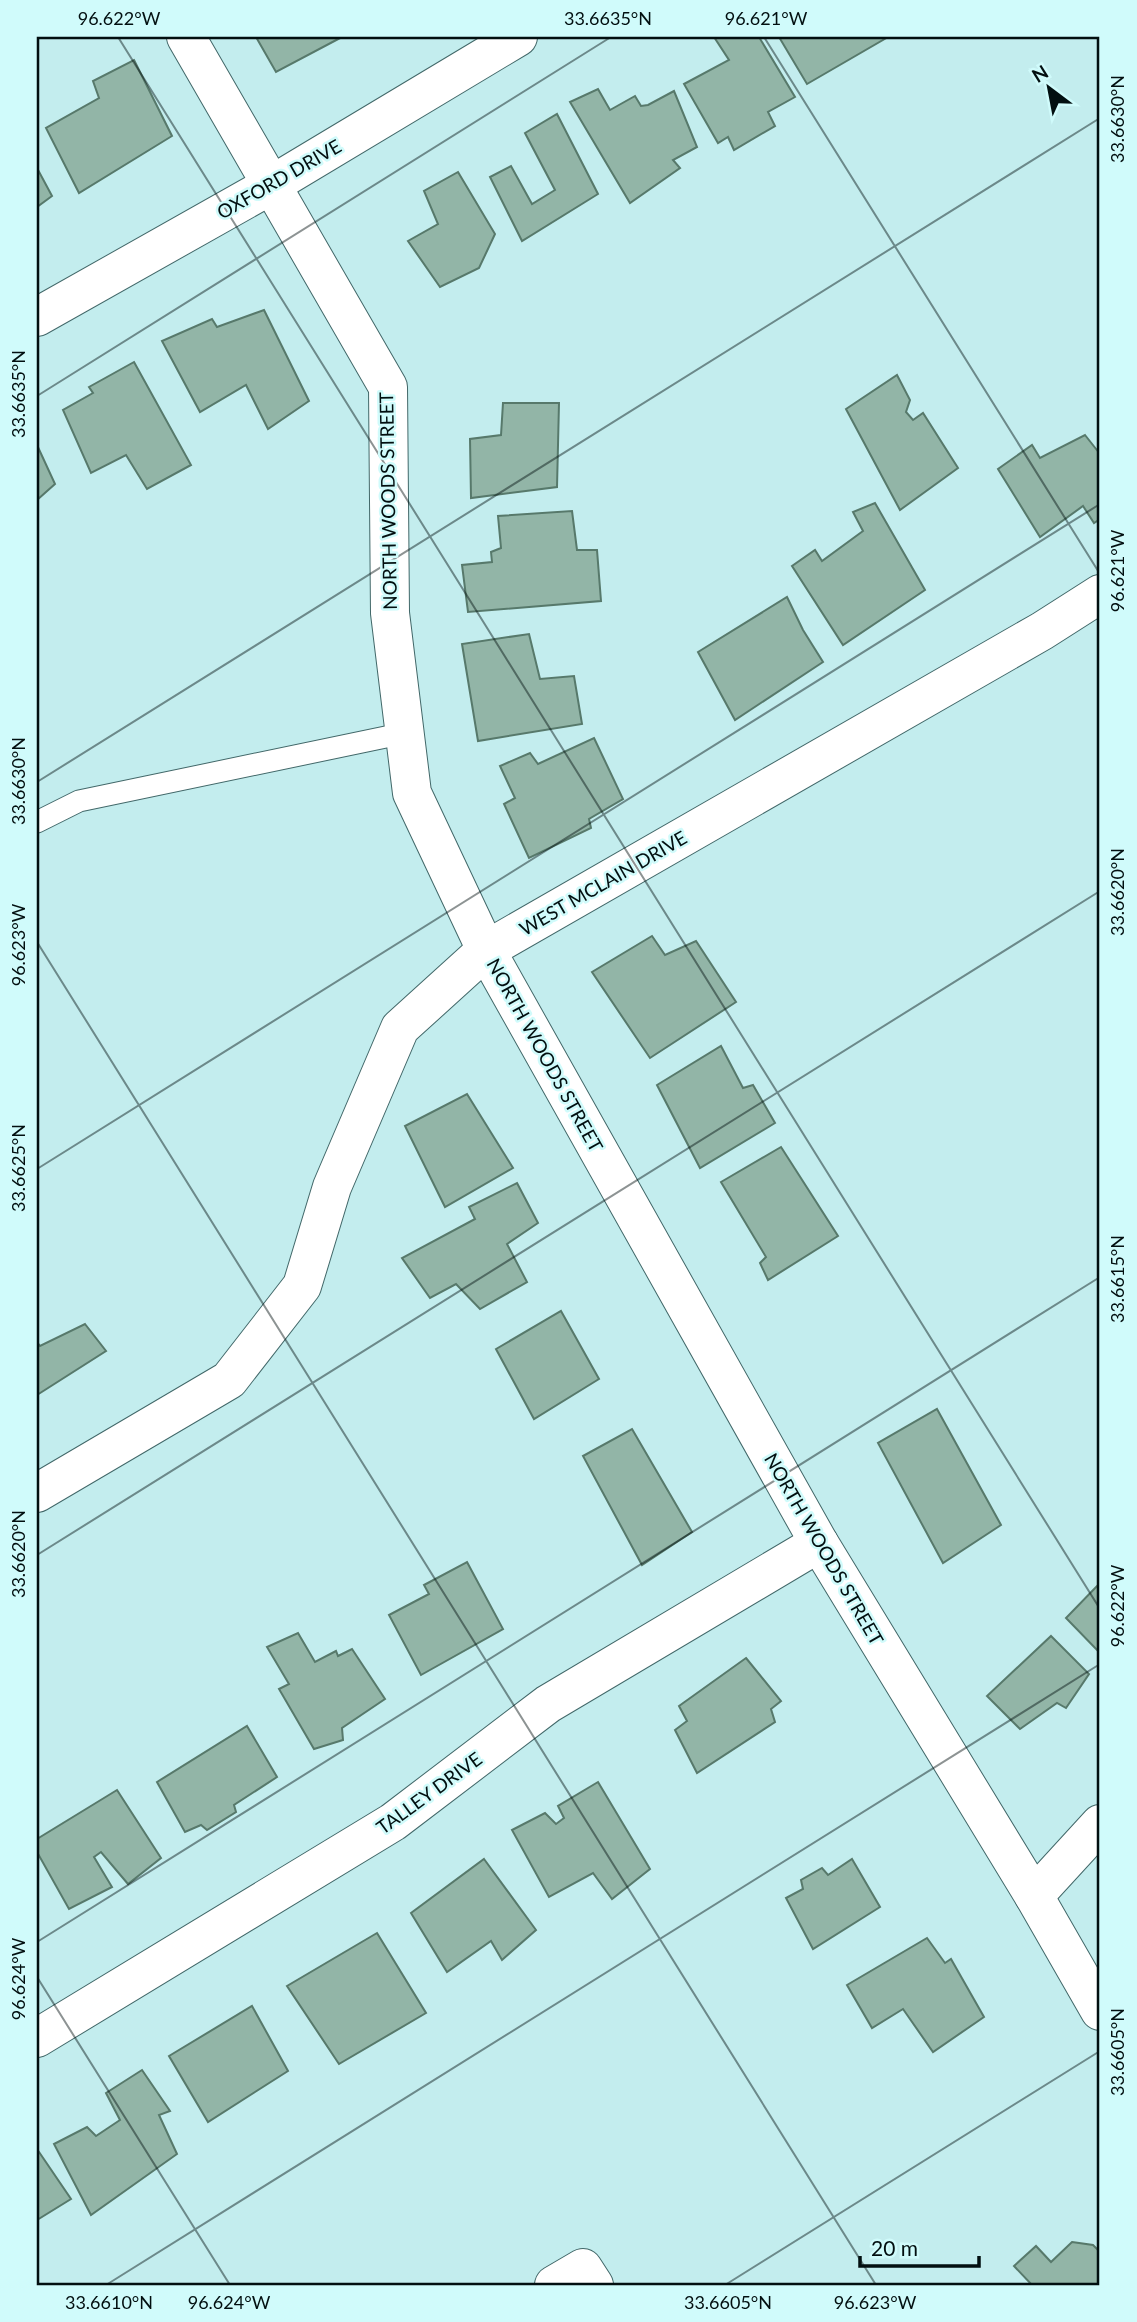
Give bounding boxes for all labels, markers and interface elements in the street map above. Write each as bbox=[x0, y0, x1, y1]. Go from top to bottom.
text: 96.622°W bbox=[78, 7, 161, 29]
text: 33.6635°N bbox=[564, 7, 652, 29]
text: 96.621°W bbox=[725, 7, 808, 29]
north arrow bbox=[1014, 52, 1084, 122]
text: N bbox=[1027, 60, 1052, 87]
text: 33.6630°N bbox=[1106, 75, 1128, 163]
street label: OXFORD DRIVE bbox=[213, 134, 345, 223]
text: 33.6635°N bbox=[7, 350, 29, 438]
street label: NORTH WOODS STREET bbox=[374, 392, 401, 610]
text: 96.621°W bbox=[1106, 529, 1128, 612]
text: 33.6630°N bbox=[7, 737, 29, 825]
street label: WEST MCLAIN DRIVE bbox=[515, 825, 691, 940]
text: 33.6620°N bbox=[1106, 848, 1128, 936]
text: 96.623°W bbox=[7, 903, 29, 986]
street label: NORTH WOODS STREET bbox=[483, 954, 608, 1156]
text: 33.6625°N bbox=[7, 1124, 29, 1212]
text: 33.6615°N bbox=[1106, 1235, 1128, 1323]
street label: NORTH WOODS STREET bbox=[760, 1449, 889, 1649]
text: 33.6620°N bbox=[7, 1510, 29, 1598]
text: 96.622°W bbox=[1106, 1564, 1128, 1647]
street label: TALLEY DRIVE bbox=[371, 1747, 486, 1839]
text: 96.624°W bbox=[7, 1937, 29, 2020]
text: 33.6605°N bbox=[1106, 2008, 1128, 2096]
scale bar bbox=[860, 2224, 979, 2268]
text: 20 m bbox=[871, 2235, 918, 2260]
text: 33.6610°N bbox=[65, 2291, 153, 2313]
text: 96.624°W bbox=[188, 2291, 271, 2313]
text: 33.6605°N bbox=[684, 2291, 772, 2313]
text: 96.623°W bbox=[834, 2291, 917, 2313]

